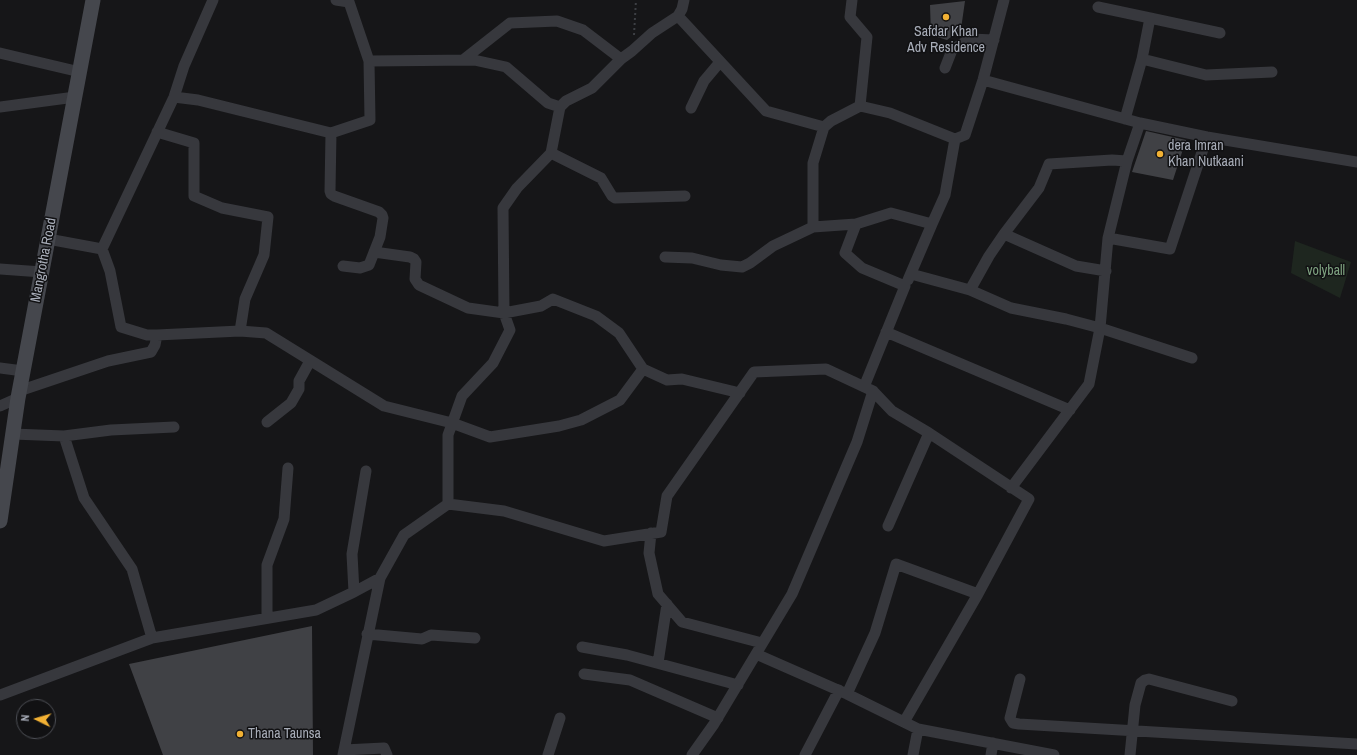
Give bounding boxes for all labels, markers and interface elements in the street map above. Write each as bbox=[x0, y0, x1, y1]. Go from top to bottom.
marker: Safdar Khan Adv Residence bbox=[941, 12, 951, 22]
place label: Safdar Khan Adv Residence bbox=[907, 24, 985, 56]
place label: dera Imran Khan Nutkaani bbox=[1168, 138, 1244, 170]
marker: dera Imran Khan Nutkaani bbox=[1155, 149, 1165, 159]
street label: Mangrotha Road bbox=[28, 216, 60, 304]
park label: volyball bbox=[1307, 263, 1345, 279]
north arrow bbox=[16, 699, 56, 739]
text: N bbox=[18, 714, 32, 722]
place label: Thana Taunsa bbox=[248, 726, 321, 742]
marker: Thana Taunsa bbox=[235, 729, 245, 739]

